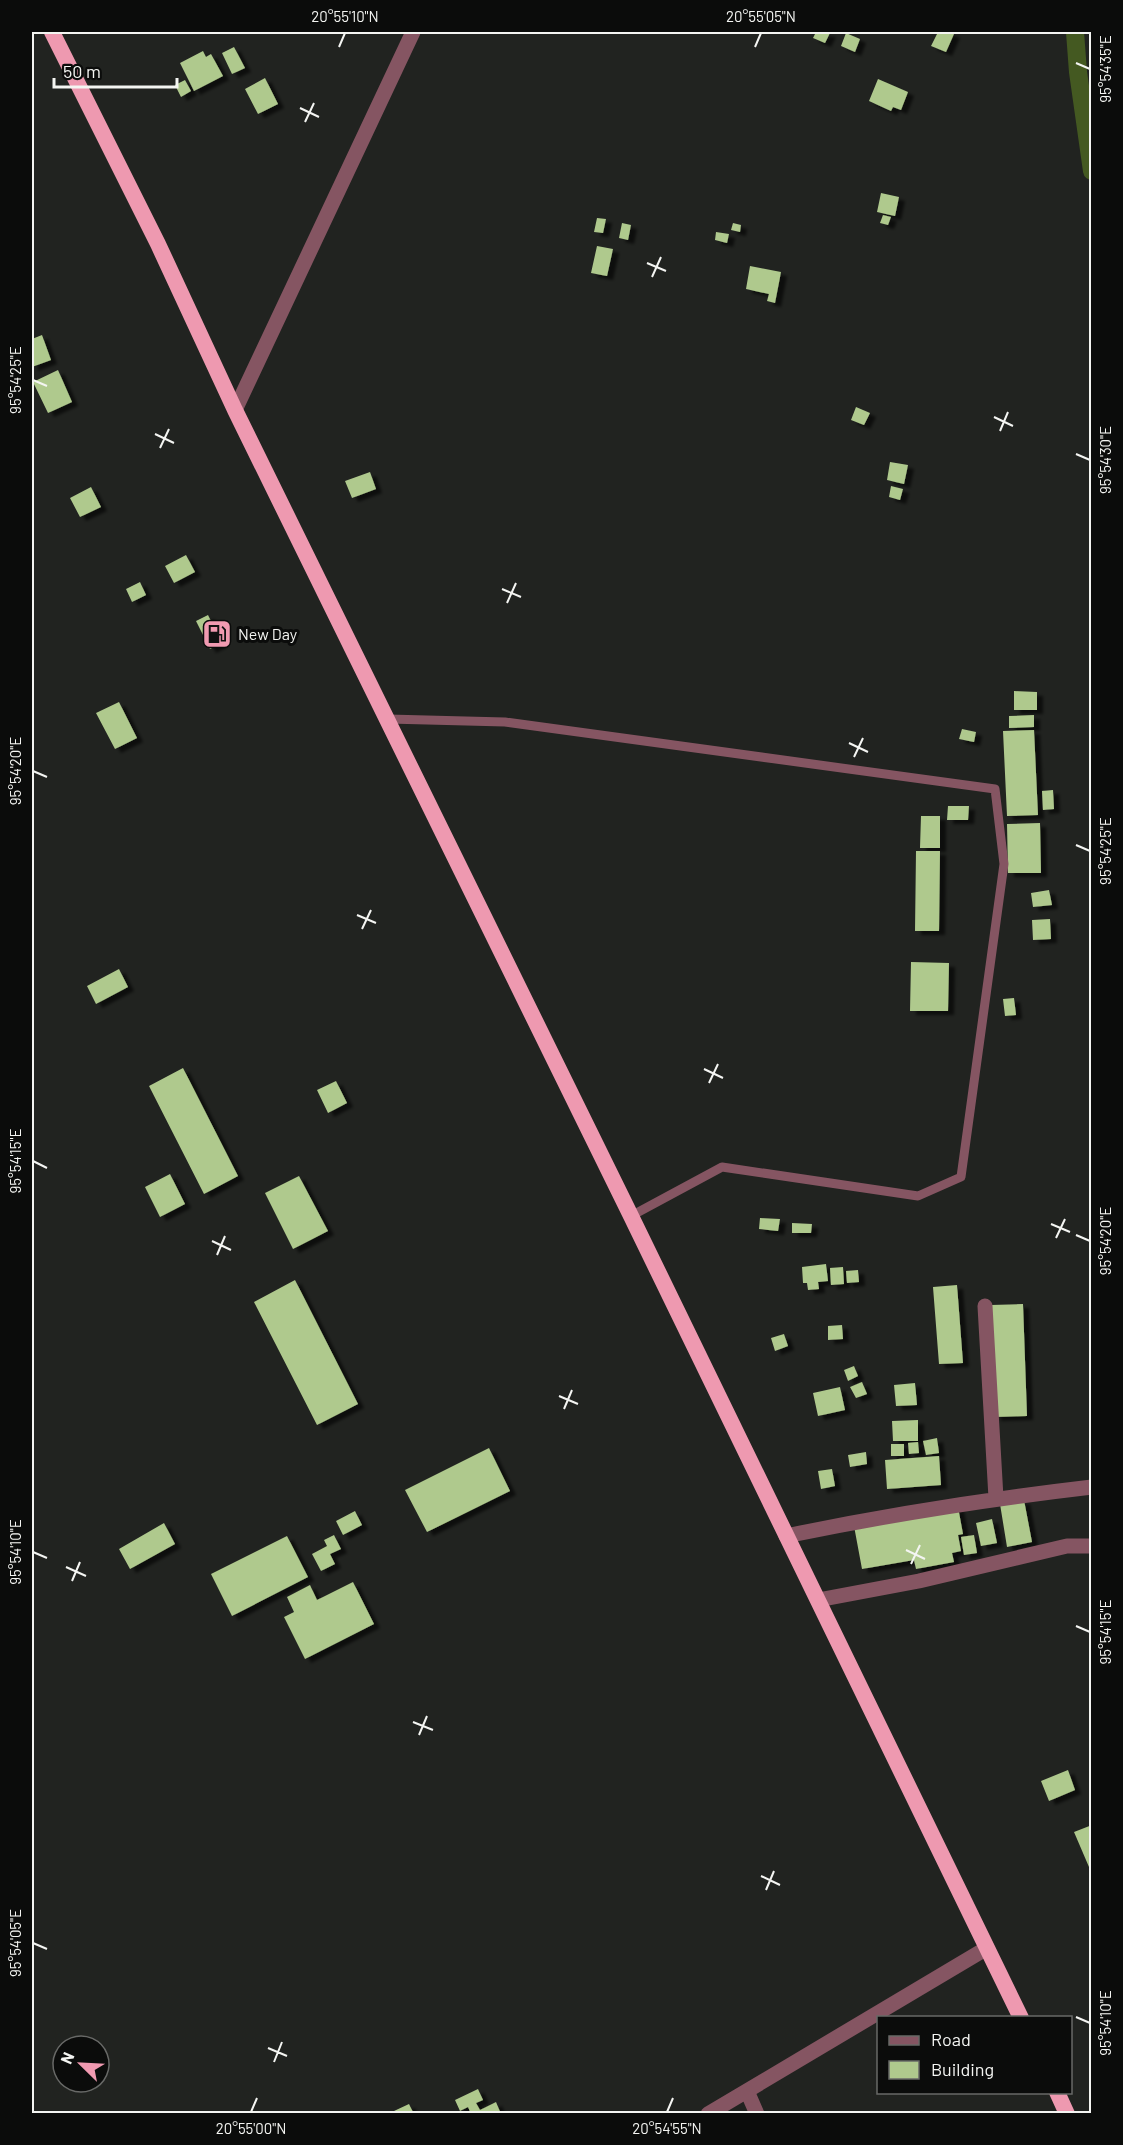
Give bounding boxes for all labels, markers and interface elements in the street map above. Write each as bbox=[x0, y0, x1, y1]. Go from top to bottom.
text: 20°55'10"N bbox=[311, 7, 379, 25]
text: 20°55'05"N bbox=[726, 7, 796, 25]
text: 95°54'35"E bbox=[1096, 35, 1114, 103]
scale bar bbox=[54, 51, 177, 89]
text: 50 m bbox=[63, 60, 101, 82]
text: 95°54'25"E bbox=[6, 346, 24, 414]
text: 95°54'30"E bbox=[1096, 426, 1114, 494]
fuel station icon: New Day bbox=[201, 618, 233, 650]
place label: New Day bbox=[238, 624, 298, 643]
text: 95°54'20"E bbox=[6, 737, 24, 805]
text: 95°54'25"E bbox=[1096, 817, 1114, 885]
text: 95°54'15"E bbox=[6, 1129, 24, 1193]
text: 95°54'20"E bbox=[1096, 1207, 1114, 1275]
text: 95°54'10"E bbox=[6, 1519, 24, 1585]
text: 95°54'15"E bbox=[1096, 1600, 1114, 1664]
text: 95°54'05"E bbox=[6, 1909, 24, 1977]
text: 95°54'10"E bbox=[1096, 1990, 1114, 2056]
legend bbox=[877, 2016, 1072, 2094]
text: Road bbox=[931, 2028, 971, 2050]
north arrow bbox=[51, 2034, 111, 2094]
text: N bbox=[56, 2049, 78, 2066]
text: Building bbox=[931, 2058, 994, 2080]
text: 20°55'00"N bbox=[216, 2119, 286, 2137]
text: 20°54'55"N bbox=[632, 2119, 702, 2137]

